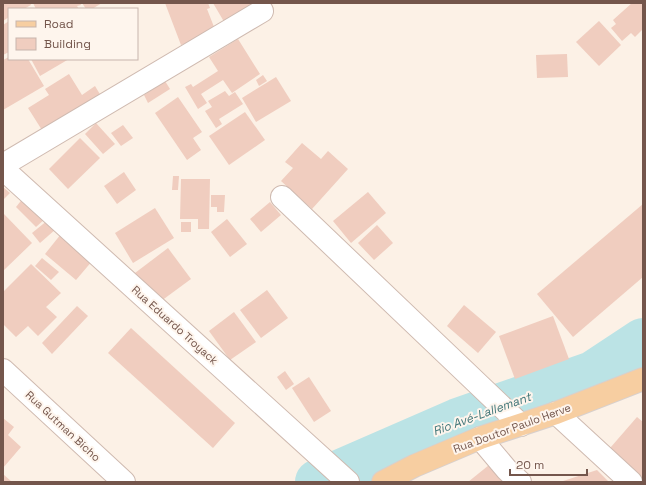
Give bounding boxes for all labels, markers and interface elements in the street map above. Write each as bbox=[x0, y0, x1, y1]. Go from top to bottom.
legend bbox=[8, 8, 138, 60]
text: Road bbox=[44, 16, 73, 32]
text: Building bbox=[44, 36, 91, 52]
street label: Rua Eduardo Troyack bbox=[129, 283, 221, 367]
street label: Rua Gutman Bicho bbox=[23, 388, 104, 464]
water label: Rio Avé‐Lallemant bbox=[431, 388, 535, 439]
street label: Rua Doutor Paulo Herve bbox=[451, 400, 573, 456]
scale bar bbox=[510, 451, 587, 477]
text: 20 m bbox=[516, 457, 544, 473]

